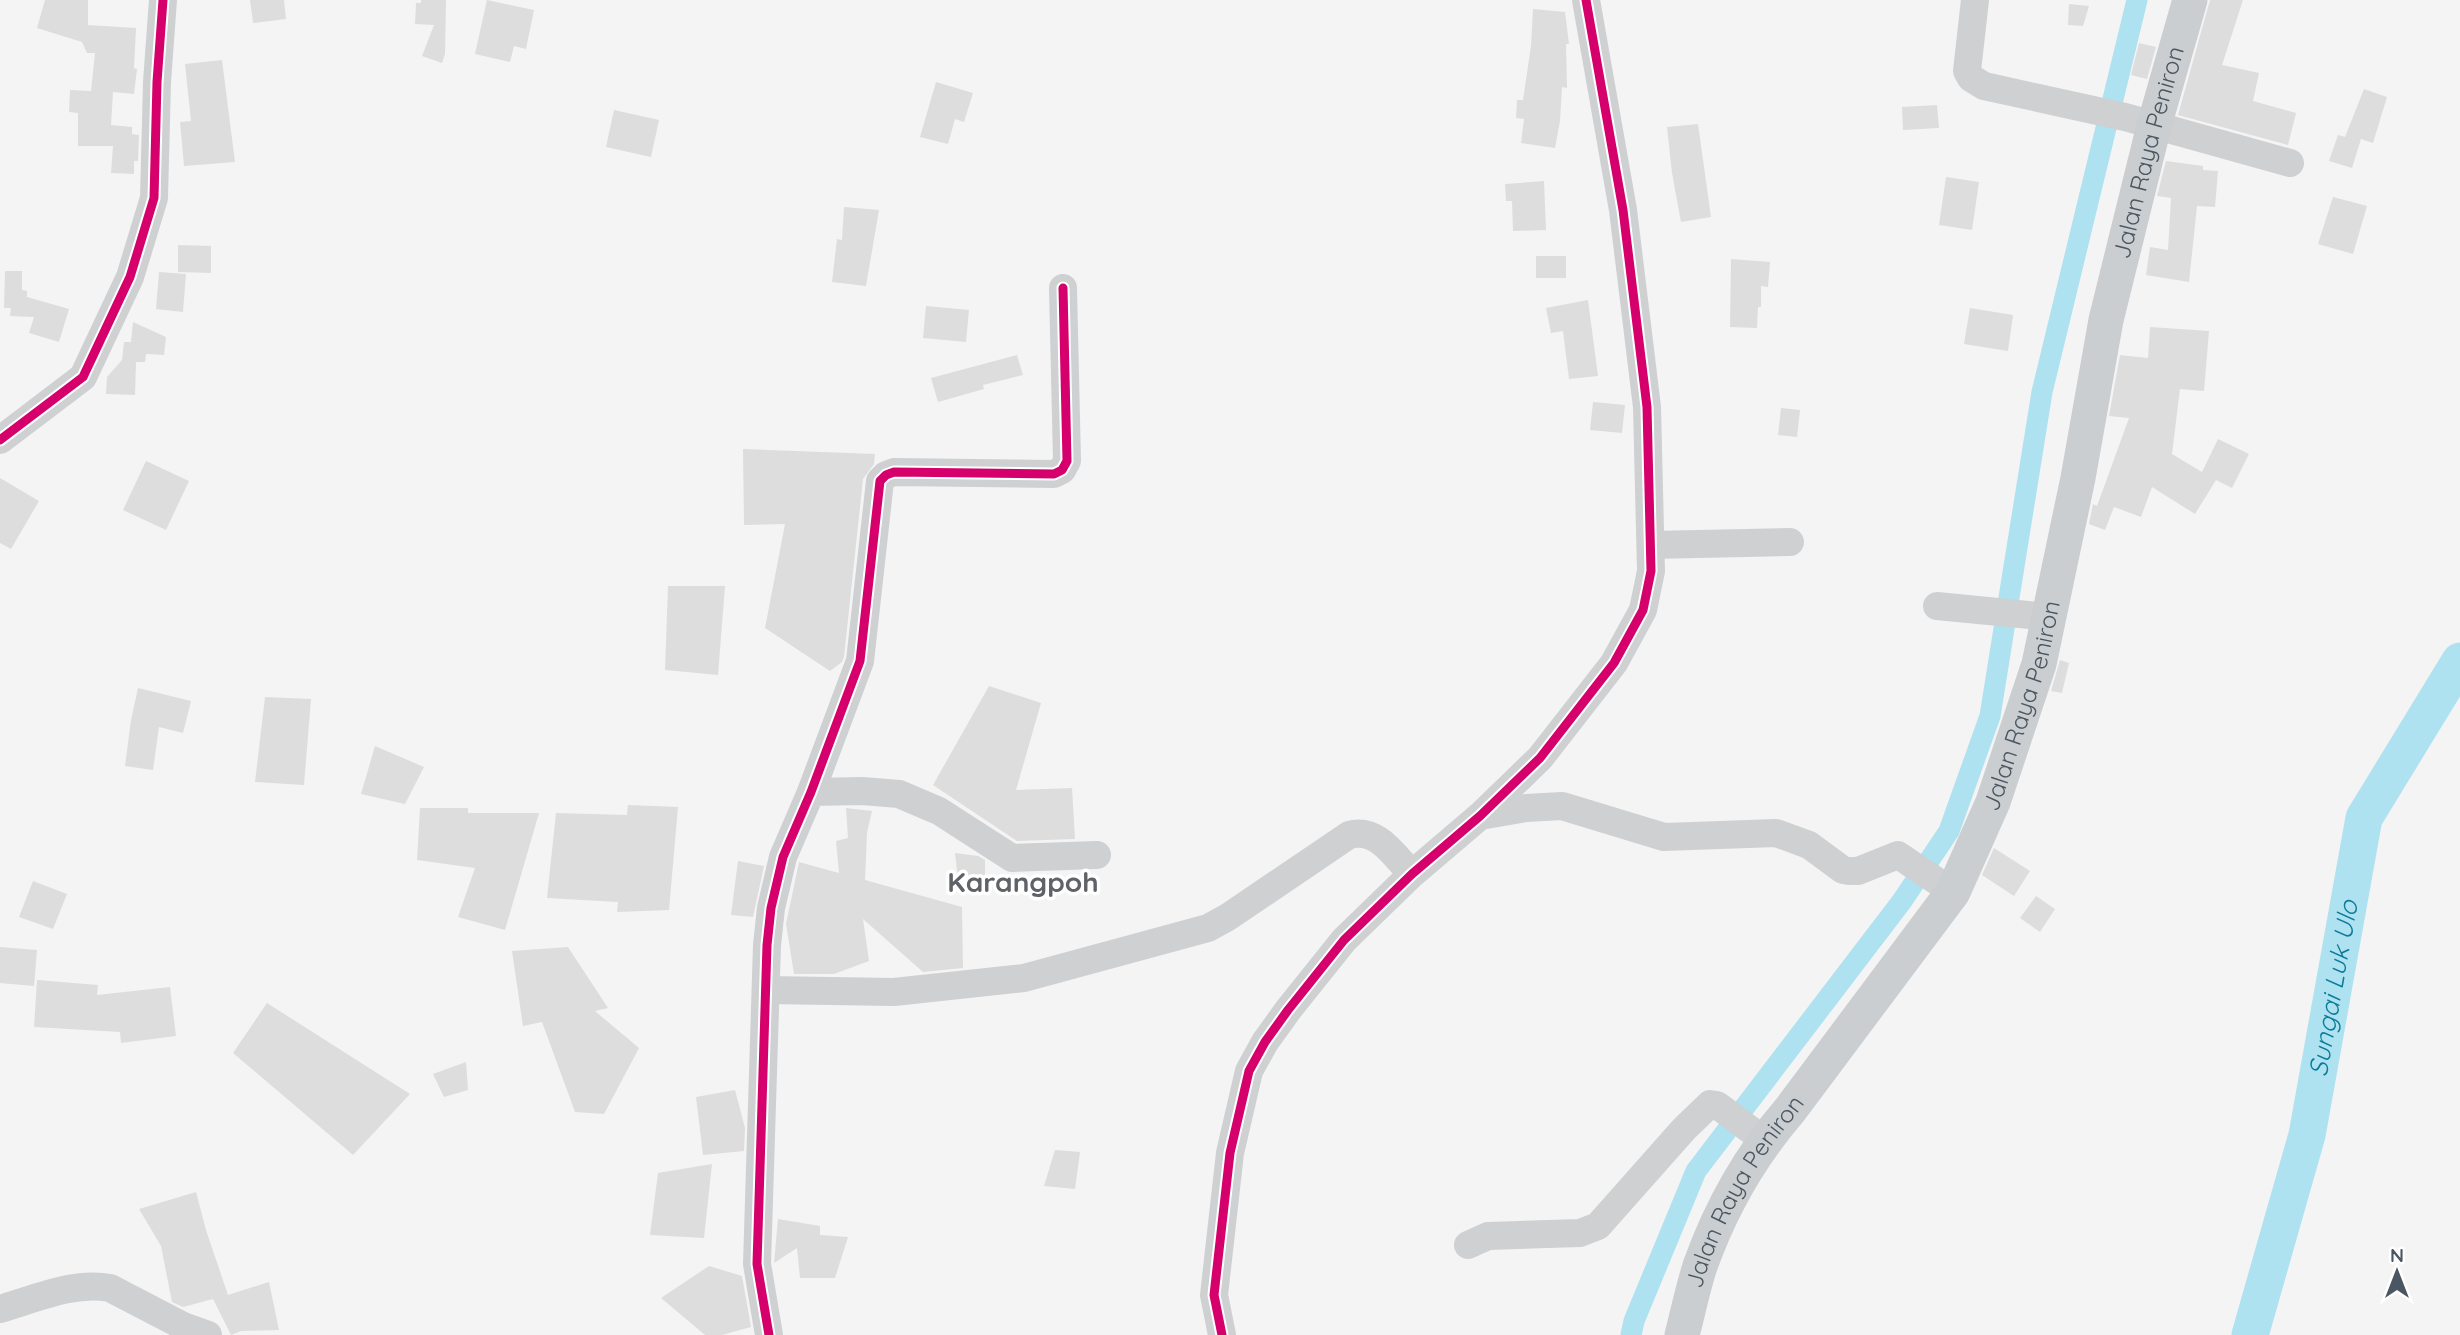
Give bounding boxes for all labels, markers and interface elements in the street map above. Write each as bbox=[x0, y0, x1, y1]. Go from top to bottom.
street label: Jalan Raya Peniron bbox=[2106, 43, 2190, 261]
street label: Jalan Raya Peniron bbox=[1975, 598, 2066, 815]
district label: Karangpoh bbox=[947, 864, 1099, 899]
water label: Sungai Luk Ulo bbox=[2301, 896, 2365, 1079]
street label: Jalan Raya Peniron bbox=[1678, 1089, 1810, 1291]
north arrow bbox=[2362, 1237, 2432, 1307]
text: N bbox=[2390, 1243, 2404, 1267]

